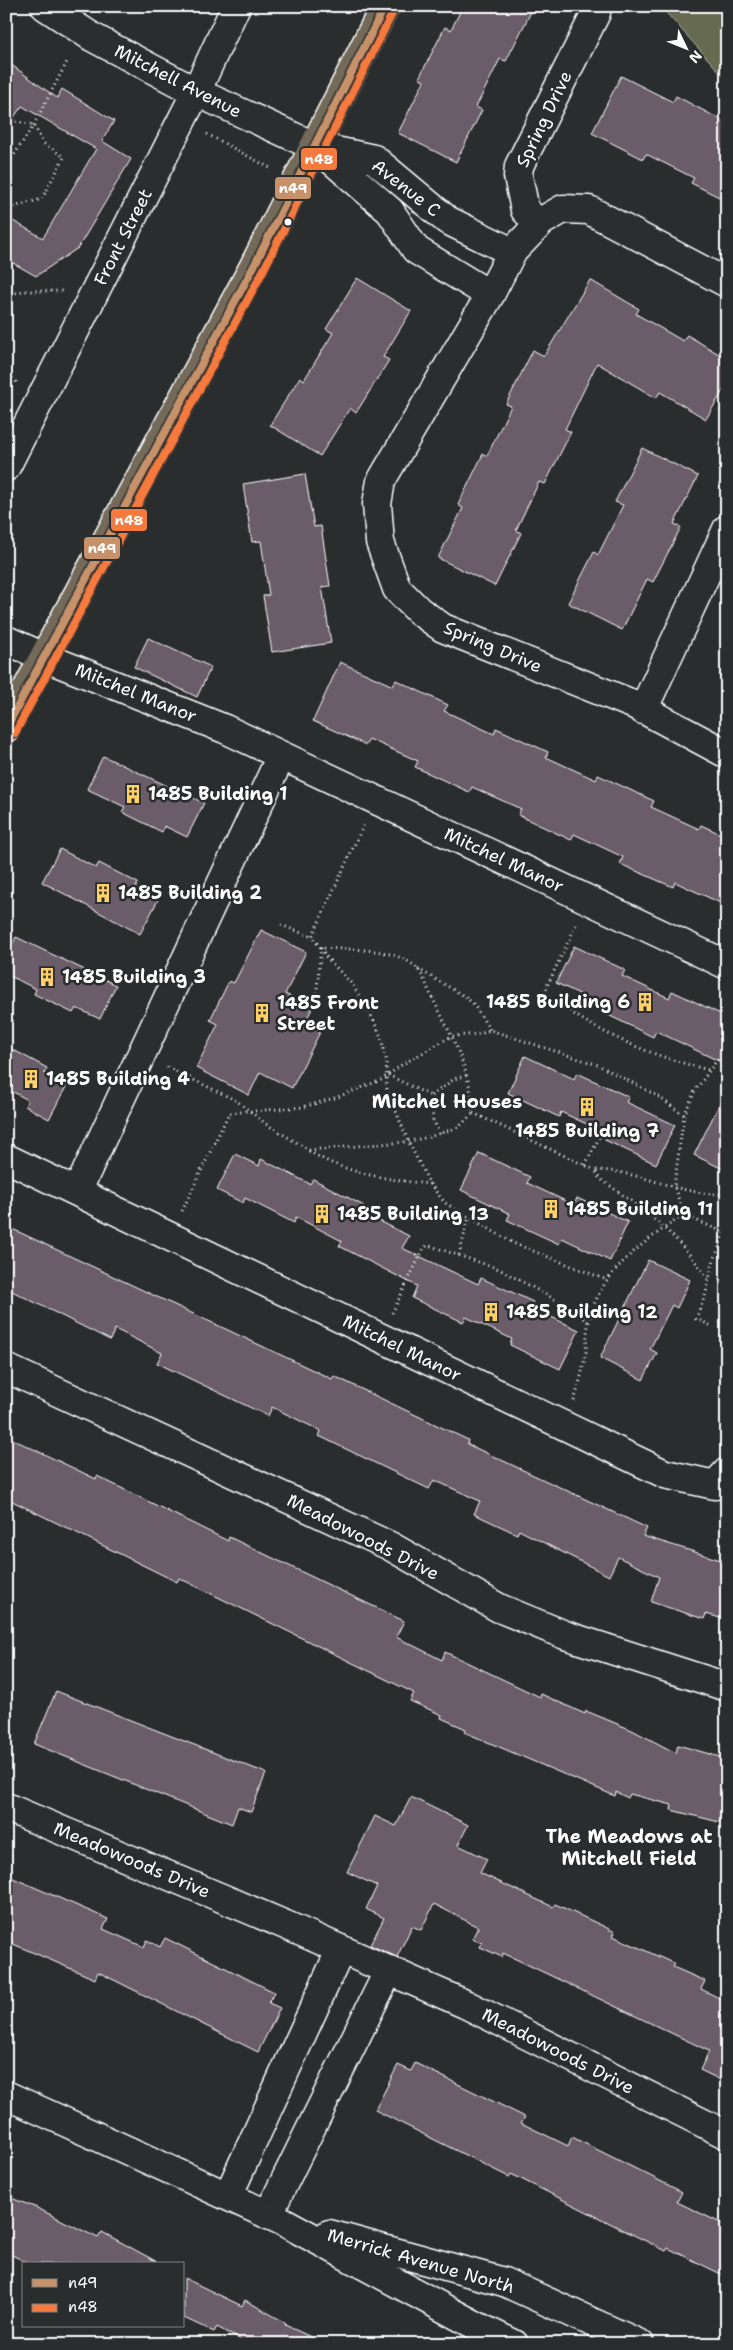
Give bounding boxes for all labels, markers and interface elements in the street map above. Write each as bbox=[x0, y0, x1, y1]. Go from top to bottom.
north arrow bbox=[660, 22, 710, 72]
street label: Mitchell Avenue bbox=[110, 39, 246, 123]
text: N bbox=[685, 47, 706, 67]
street label: Spring Drive bbox=[510, 67, 578, 171]
line badge: n48 bbox=[300, 147, 338, 171]
text: n48 bbox=[305, 150, 334, 168]
street label: Avenue C bbox=[367, 154, 445, 222]
line badge: n49 bbox=[274, 176, 312, 200]
text: n49 bbox=[279, 179, 307, 197]
street label: Front Street bbox=[88, 184, 158, 289]
unlabelled marker bbox=[283, 217, 293, 227]
line badge: n48 bbox=[110, 508, 148, 532]
text: n48 bbox=[115, 511, 144, 529]
line badge: n49 bbox=[83, 536, 121, 560]
text: n49 bbox=[88, 539, 116, 557]
street label: Spring Drive bbox=[440, 616, 546, 678]
street label: Mitchel Manor bbox=[71, 658, 201, 728]
place label: 1485 Building 1 bbox=[148, 782, 288, 806]
building icon: 1485 Building 1 bbox=[122, 783, 144, 805]
street label: Mitchel Manor bbox=[440, 822, 568, 898]
place label: 1485 Building 2 bbox=[118, 881, 262, 905]
building icon: 1485 Building 2 bbox=[92, 882, 114, 904]
place label: 1485 Building 3 bbox=[62, 965, 206, 989]
building icon: 1485 Building 3 bbox=[36, 966, 58, 988]
place label: 1485 Building 6 bbox=[486, 990, 630, 1014]
place label: 1485 Front Street bbox=[277, 991, 379, 1036]
building icon: 1485 Building 6 bbox=[634, 991, 656, 1013]
building icon: 1485 Front Street bbox=[251, 1002, 273, 1024]
place label: 1485 Building 4 bbox=[46, 1067, 190, 1091]
building icon: 1485 Building 4 bbox=[20, 1068, 42, 1090]
district label: Mitchel Houses bbox=[372, 1089, 522, 1114]
building icon: 1485 Building 7 bbox=[576, 1096, 598, 1118]
place label: 1485 Building 7 bbox=[515, 1119, 659, 1143]
place label: 1485 Building 11 bbox=[566, 1197, 713, 1221]
building icon: 1485 Building 11 bbox=[540, 1198, 562, 1220]
place label: 1485 Building 13 bbox=[337, 1202, 489, 1226]
building icon: 1485 Building 13 bbox=[311, 1203, 333, 1225]
place label: 1485 Building 12 bbox=[506, 1300, 658, 1324]
building icon: 1485 Building 12 bbox=[480, 1301, 502, 1323]
street label: Mitchel Manor bbox=[339, 1309, 465, 1387]
street label: Meadowoods Drive bbox=[283, 1488, 443, 1586]
street label: Meadowoods Drive bbox=[50, 1816, 214, 1904]
district label: The Meadows at Mitchell Field bbox=[546, 1824, 712, 1871]
street label: Meadowoods Drive bbox=[478, 2002, 638, 2100]
street label: Merrick Avenue North bbox=[325, 2223, 517, 2299]
legend bbox=[22, 2262, 185, 2328]
text: n49 bbox=[68, 2273, 98, 2293]
text: n48 bbox=[68, 2297, 98, 2317]

